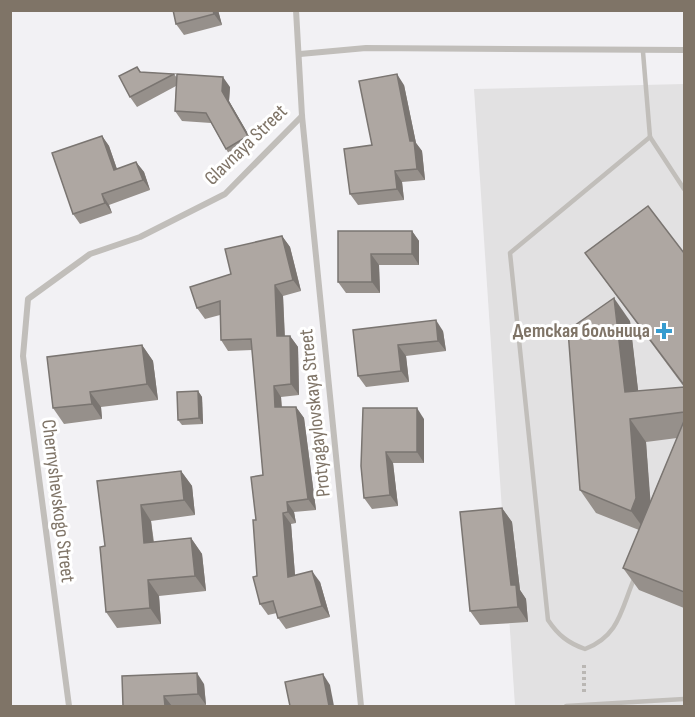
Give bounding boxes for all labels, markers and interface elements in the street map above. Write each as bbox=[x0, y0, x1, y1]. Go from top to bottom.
street label: Glavnaya Street bbox=[200, 100, 292, 190]
place label: Детская больница bbox=[513, 319, 650, 343]
marker: Детская больница bbox=[655, 322, 673, 340]
street label: Protyagaylovskaya Street bbox=[294, 328, 336, 498]
street label: Chernyshevskogo Street bbox=[36, 418, 80, 584]

